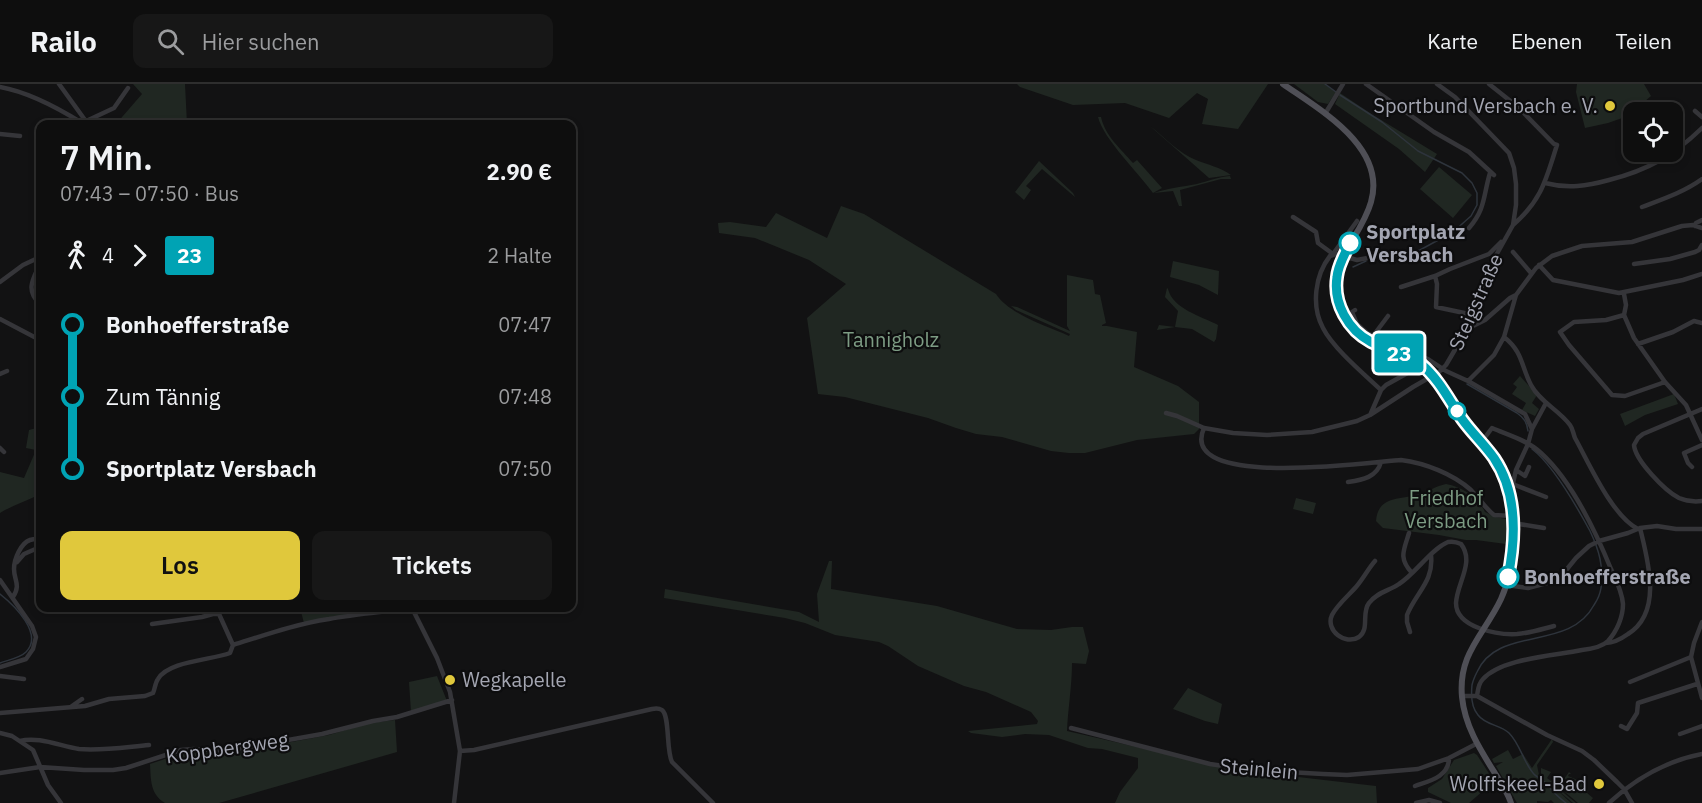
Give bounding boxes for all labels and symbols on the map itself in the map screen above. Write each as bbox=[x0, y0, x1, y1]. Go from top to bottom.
place label: Sportbund Versbach e. V. bbox=[1373, 92, 1598, 119]
marker: Sportbund Versbach e. V. bbox=[1603, 99, 1617, 113]
place label: Sportplatz Versbach bbox=[1366, 218, 1465, 268]
marker: Sportplatz Versbach bbox=[1339, 232, 1361, 254]
street label: Steigstraße bbox=[1442, 249, 1509, 355]
park label: Tannigholz bbox=[843, 326, 939, 353]
line badge: 23 bbox=[1372, 334, 1426, 372]
unlabelled marker bbox=[1448, 402, 1466, 420]
park label: Friedhof Versbach bbox=[1404, 484, 1488, 534]
place label: Bonhoefferstraße bbox=[1524, 563, 1691, 590]
marker: Bonhoefferstraße bbox=[1497, 566, 1519, 588]
place label: Wegkapelle bbox=[462, 666, 567, 693]
marker: Wegkapelle bbox=[443, 673, 457, 687]
street label: Koppbergweg bbox=[164, 725, 290, 769]
street label: Steinlein bbox=[1219, 752, 1299, 785]
place label: Wolffskeel-Bad bbox=[1449, 770, 1587, 797]
marker: Wolffskeel-Bad bbox=[1592, 777, 1606, 791]

